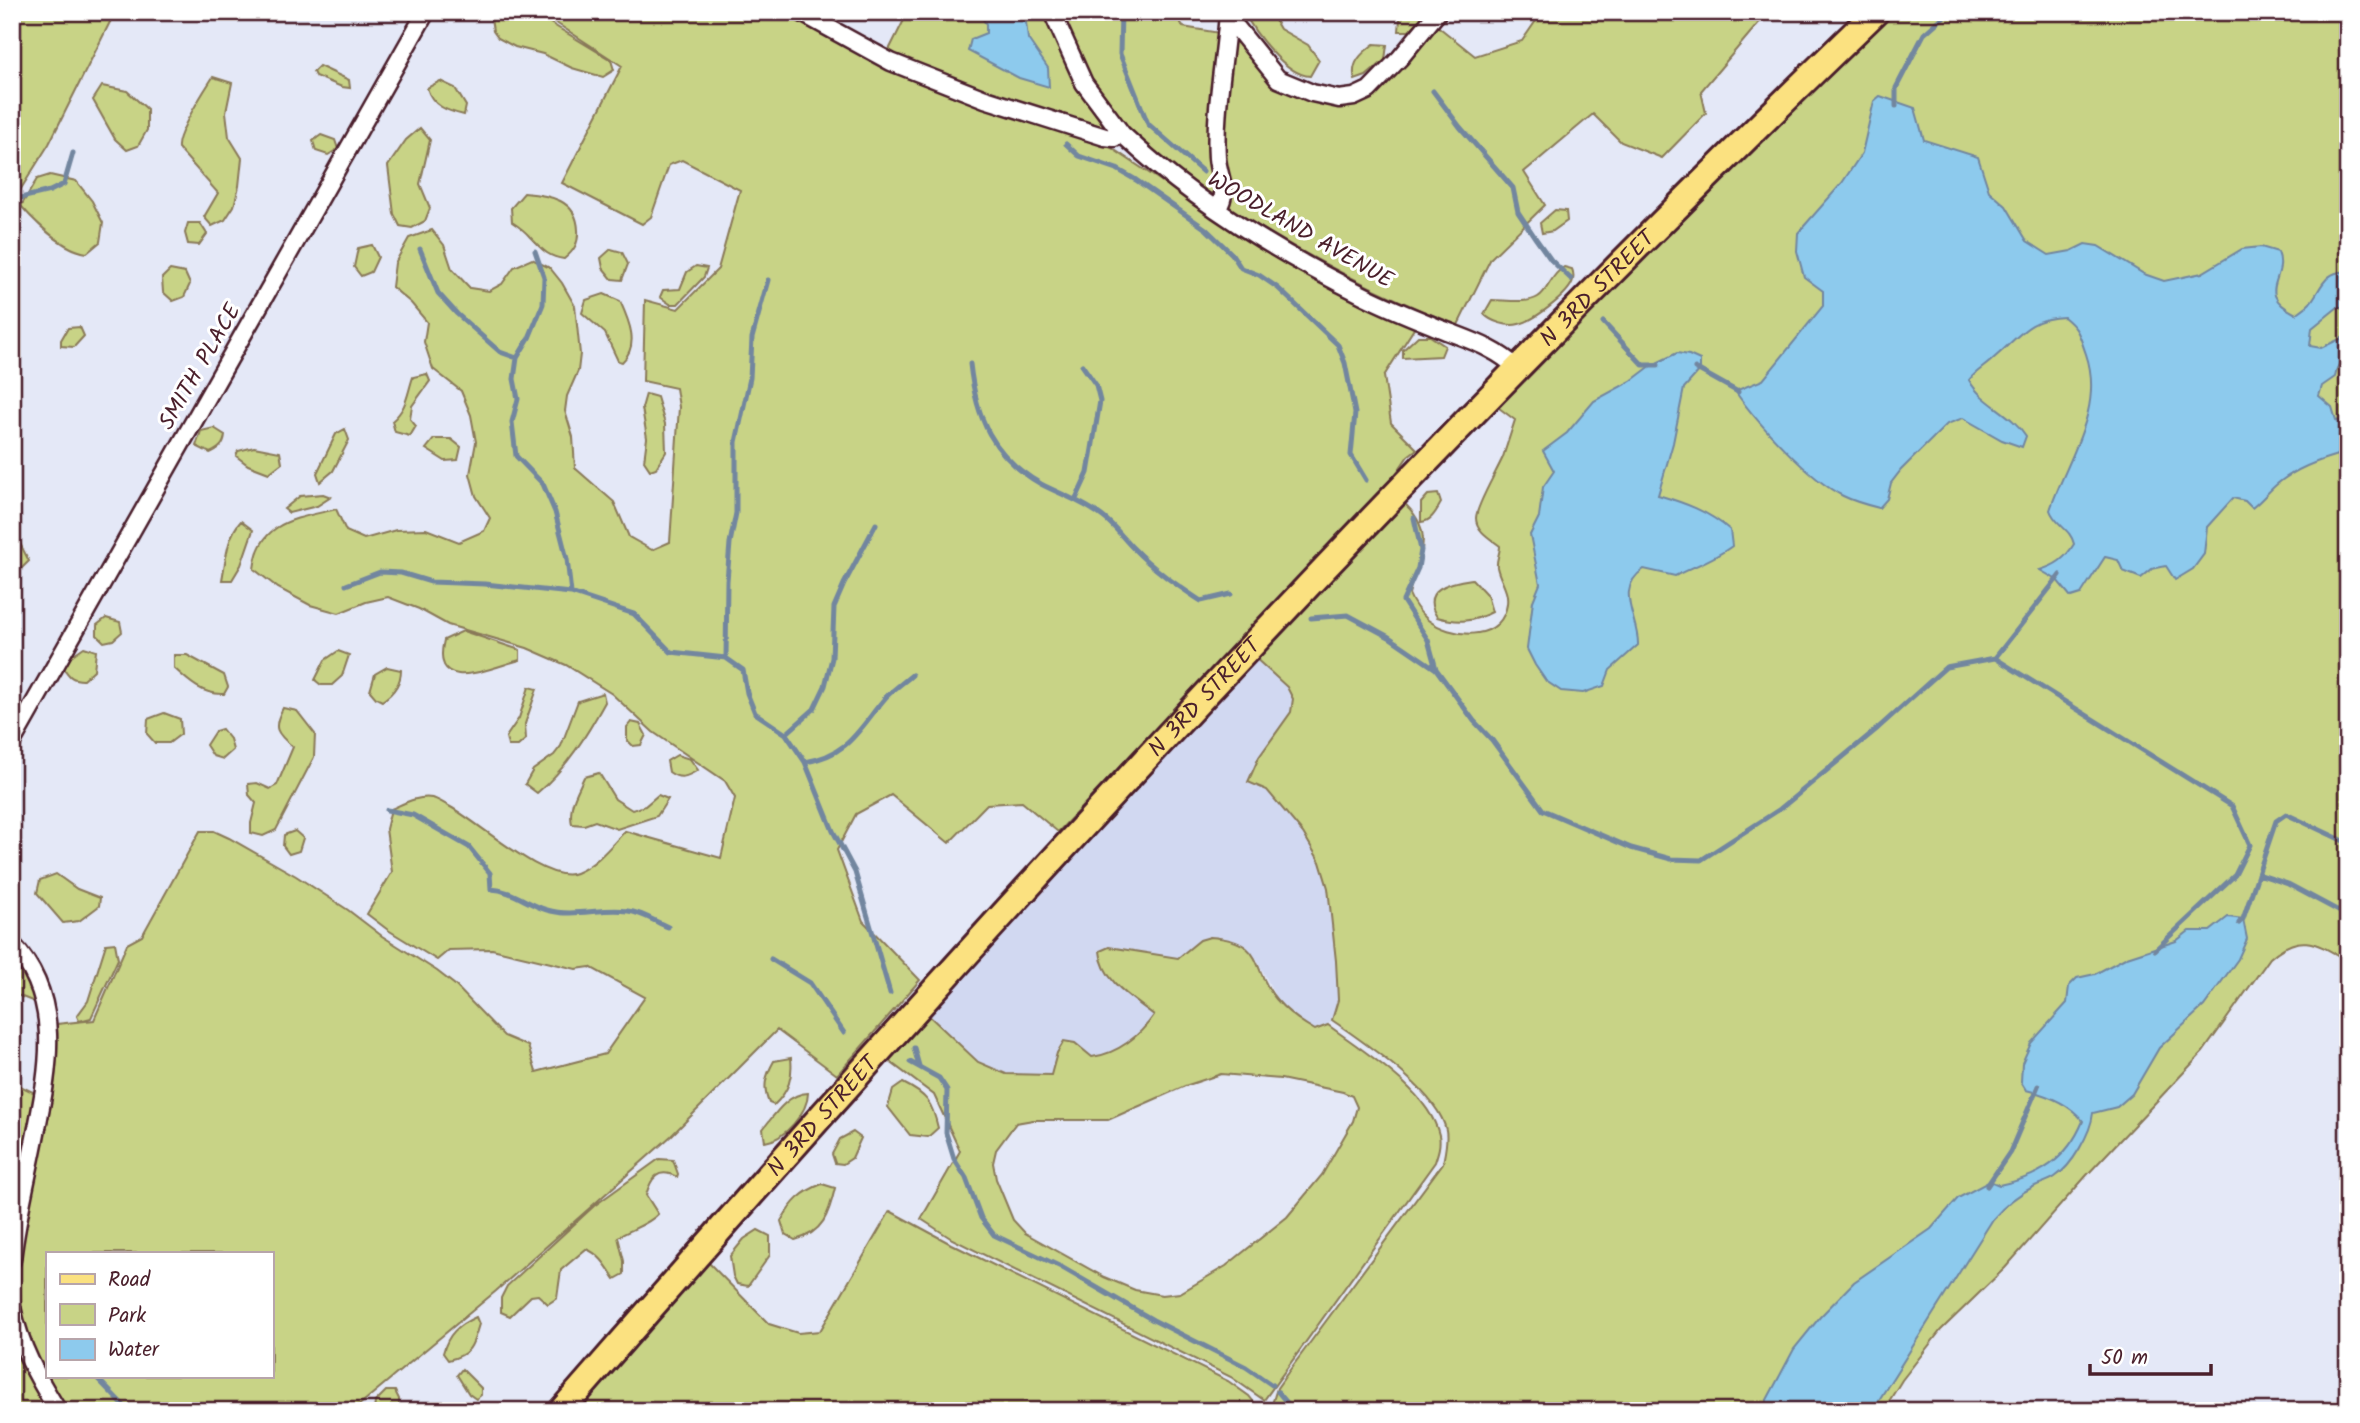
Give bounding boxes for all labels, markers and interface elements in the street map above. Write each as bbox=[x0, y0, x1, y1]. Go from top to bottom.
street label: WOODLAND AVENUE bbox=[1200, 163, 1400, 299]
street label: N 3RD STREET bbox=[1532, 221, 1666, 356]
street label: SMITH PLACE bbox=[150, 297, 252, 437]
street label: N 3RD STREET bbox=[1140, 629, 1272, 766]
street label: N 3RD STREET bbox=[759, 1047, 889, 1186]
legend bbox=[46, 1252, 273, 1378]
text: Road bbox=[108, 1264, 151, 1297]
text: Park bbox=[108, 1300, 146, 1333]
scale bar bbox=[2090, 1332, 2211, 1376]
text: Water bbox=[108, 1334, 160, 1367]
text: 50 m bbox=[2101, 1342, 2148, 1375]

